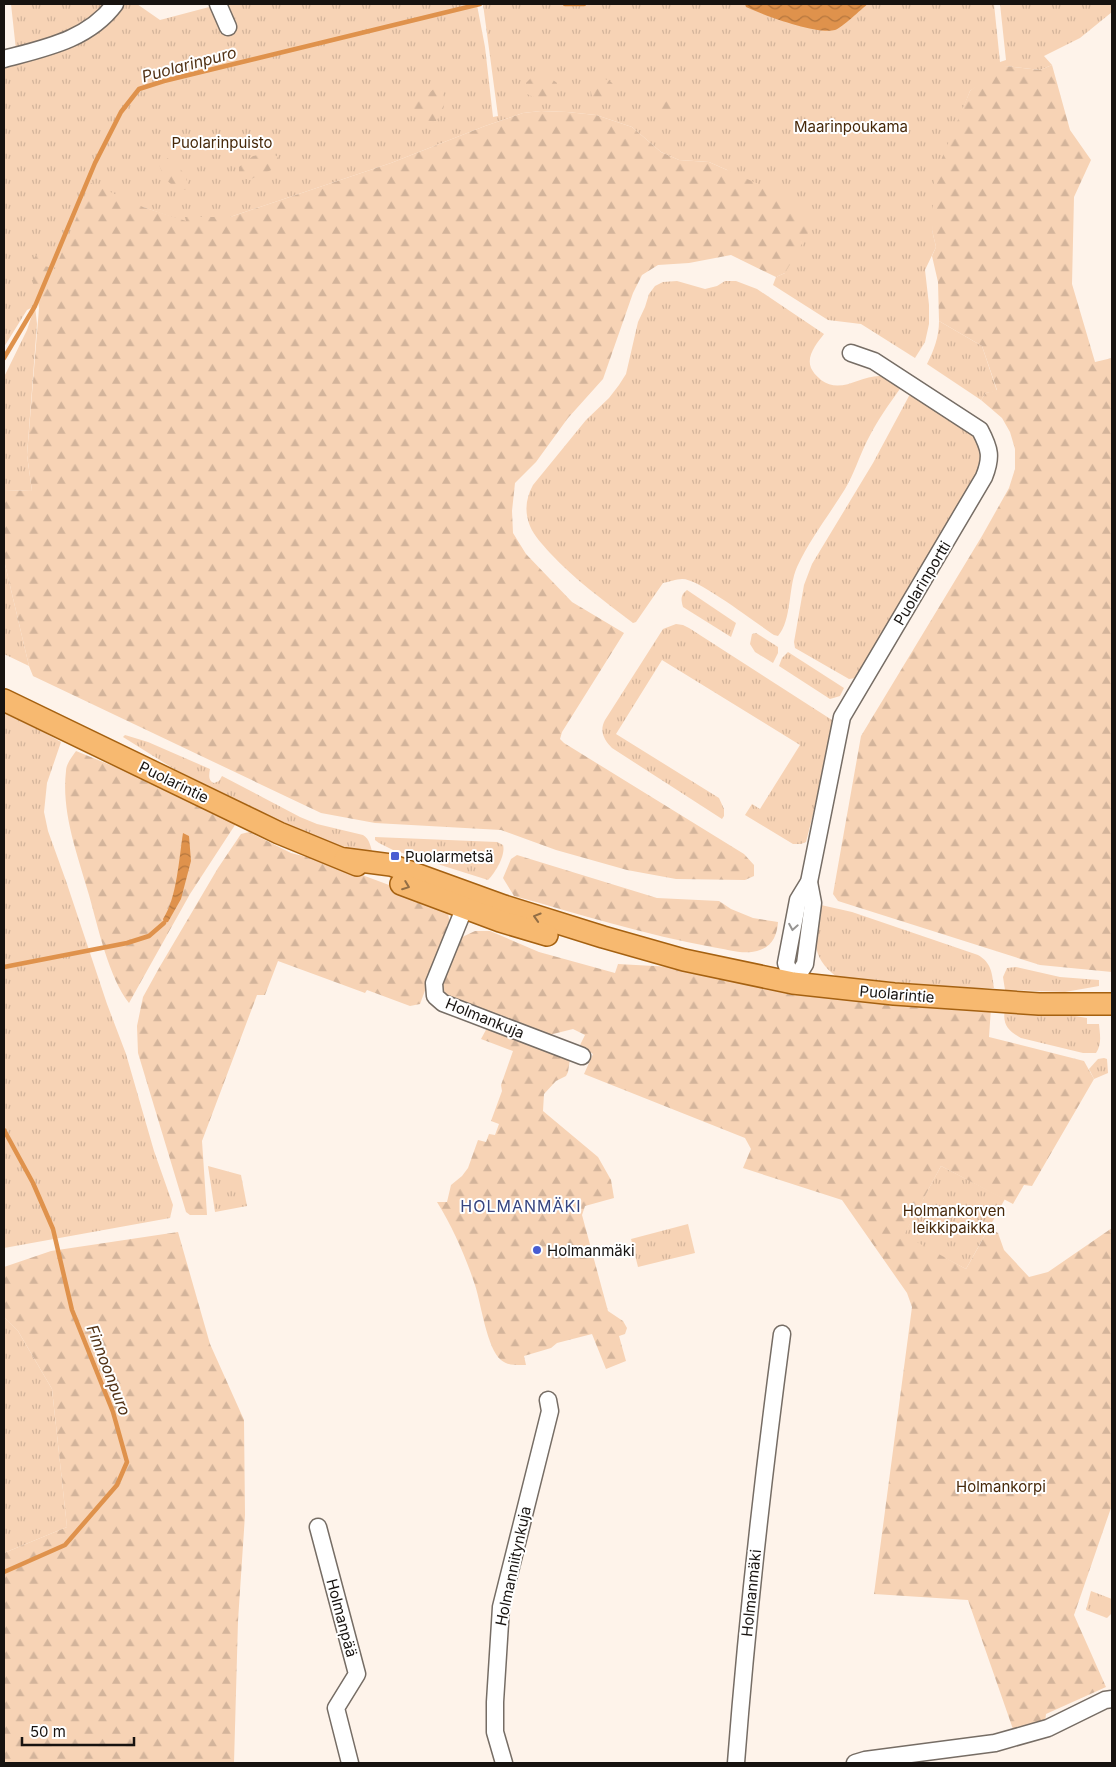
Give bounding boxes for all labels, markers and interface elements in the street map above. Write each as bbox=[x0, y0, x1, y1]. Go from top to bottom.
water label: Puolarinpuro bbox=[139, 42, 239, 86]
park label: Maarinpoukama bbox=[794, 117, 908, 136]
park label: Puolarinpuisto bbox=[171, 133, 273, 152]
street label: Puolarinportti bbox=[889, 537, 955, 629]
street label: Puolarintie bbox=[136, 757, 212, 807]
place label: Puolarmetsä bbox=[405, 847, 493, 866]
marker: Puolarmetsä bbox=[389, 850, 401, 862]
one-way arrow bbox=[401, 880, 410, 890]
one-way arrow bbox=[533, 912, 542, 922]
one-way arrow bbox=[788, 923, 798, 931]
street label: Puolarintie bbox=[859, 981, 935, 1007]
street label: Holmankuja bbox=[443, 994, 527, 1042]
district label: HOLMANMÄKI bbox=[460, 1196, 582, 1216]
park label: Holmankorven leikkipaikka bbox=[903, 1201, 1005, 1237]
place label: Holmanmäki bbox=[547, 1241, 635, 1260]
marker: Holmanmäki bbox=[531, 1244, 543, 1256]
water label: Finnoonpuro bbox=[83, 1322, 135, 1418]
park label: Holmankorpi bbox=[956, 1477, 1046, 1496]
street label: Holmanniitynkuja bbox=[491, 1504, 535, 1628]
street label: Holmanmäki bbox=[737, 1548, 765, 1638]
street label: Holmanpää bbox=[322, 1577, 362, 1659]
scale bar bbox=[22, 1714, 135, 1746]
text: 50 m bbox=[30, 1722, 66, 1741]

